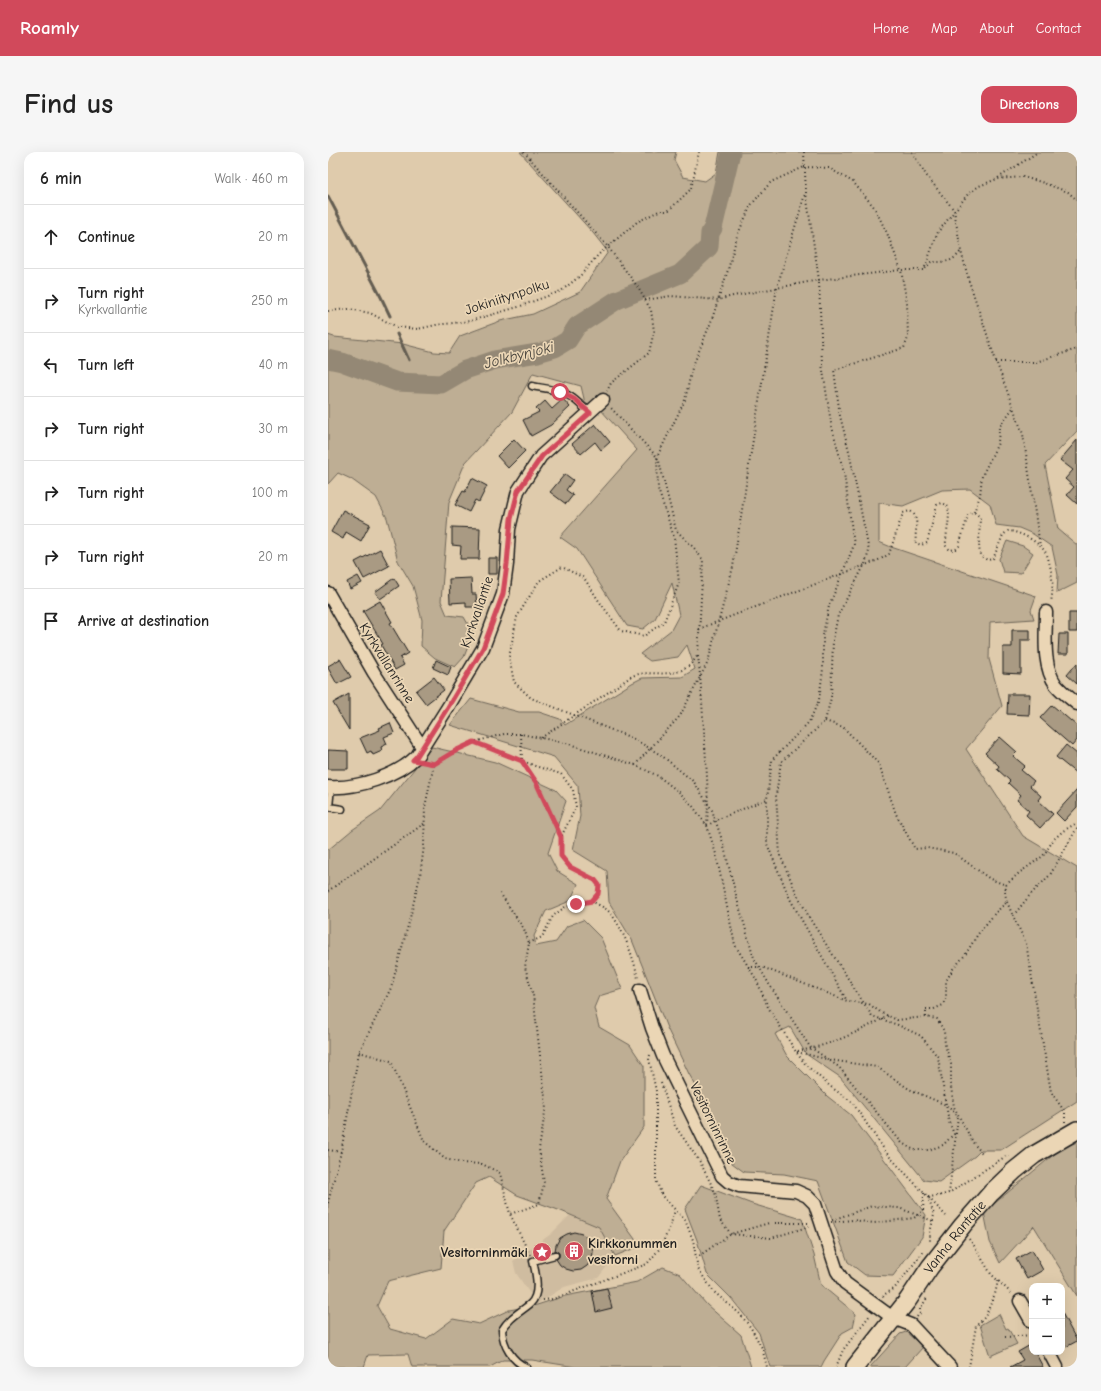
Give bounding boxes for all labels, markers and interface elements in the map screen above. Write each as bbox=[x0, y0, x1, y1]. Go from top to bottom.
text: Roamly bbox=[20, 17, 79, 39]
text: Home bbox=[873, 20, 909, 37]
text: Map bbox=[931, 20, 957, 37]
text: About bbox=[979, 20, 1014, 37]
text: Contact bbox=[1036, 20, 1081, 37]
button: Directions bbox=[981, 86, 1077, 123]
text: Find us bbox=[24, 88, 113, 120]
text: 6 min bbox=[40, 169, 82, 188]
text: Walk · 460 m bbox=[214, 171, 288, 186]
icon: ahead bbox=[40, 226, 62, 248]
text: Continue bbox=[78, 228, 135, 246]
text: 20 m bbox=[258, 229, 288, 244]
street label: Jokiniitynpolku bbox=[463, 275, 551, 319]
text: Turn right bbox=[78, 284, 144, 302]
icon: right bbox=[40, 290, 62, 312]
text: 250 m bbox=[251, 293, 288, 308]
text: Kyrkvallantie bbox=[78, 302, 147, 317]
water label: Jolkbynjoki bbox=[481, 338, 556, 373]
icon: left bbox=[40, 354, 62, 376]
text: Turn left bbox=[78, 356, 134, 374]
text: 40 m bbox=[259, 357, 288, 372]
route start bbox=[551, 383, 569, 401]
icon: right bbox=[40, 418, 62, 440]
text: Turn right bbox=[78, 420, 144, 438]
text: 30 m bbox=[258, 421, 288, 436]
icon: right bbox=[40, 482, 62, 504]
text: Turn right bbox=[78, 484, 144, 502]
text: 100 m bbox=[252, 485, 288, 500]
icon: right bbox=[40, 546, 62, 568]
text: Turn right bbox=[78, 548, 144, 566]
text: 20 m bbox=[258, 549, 288, 564]
street label: Kyrkvallantie bbox=[457, 574, 497, 650]
icon: arrive bbox=[40, 610, 62, 632]
text: Arrive at destination bbox=[78, 612, 209, 630]
street label: Kyrkvallanrinne bbox=[356, 620, 418, 706]
route end bbox=[567, 895, 585, 913]
street label: Vesitorninrinne bbox=[686, 1079, 740, 1167]
street label: Vanha Rantatie bbox=[920, 1197, 989, 1277]
place label: Kirkkonummen vesitorni bbox=[587, 1235, 677, 1268]
building icon: Kirkkonummen vesitorni bbox=[563, 1240, 585, 1262]
place icon: Vesitorninmäki bbox=[531, 1241, 553, 1263]
place label: Vesitorninmäki bbox=[441, 1244, 528, 1261]
map controls bbox=[1029, 1283, 1065, 1355]
button: + bbox=[1029, 1283, 1065, 1319]
button: − bbox=[1029, 1319, 1065, 1355]

